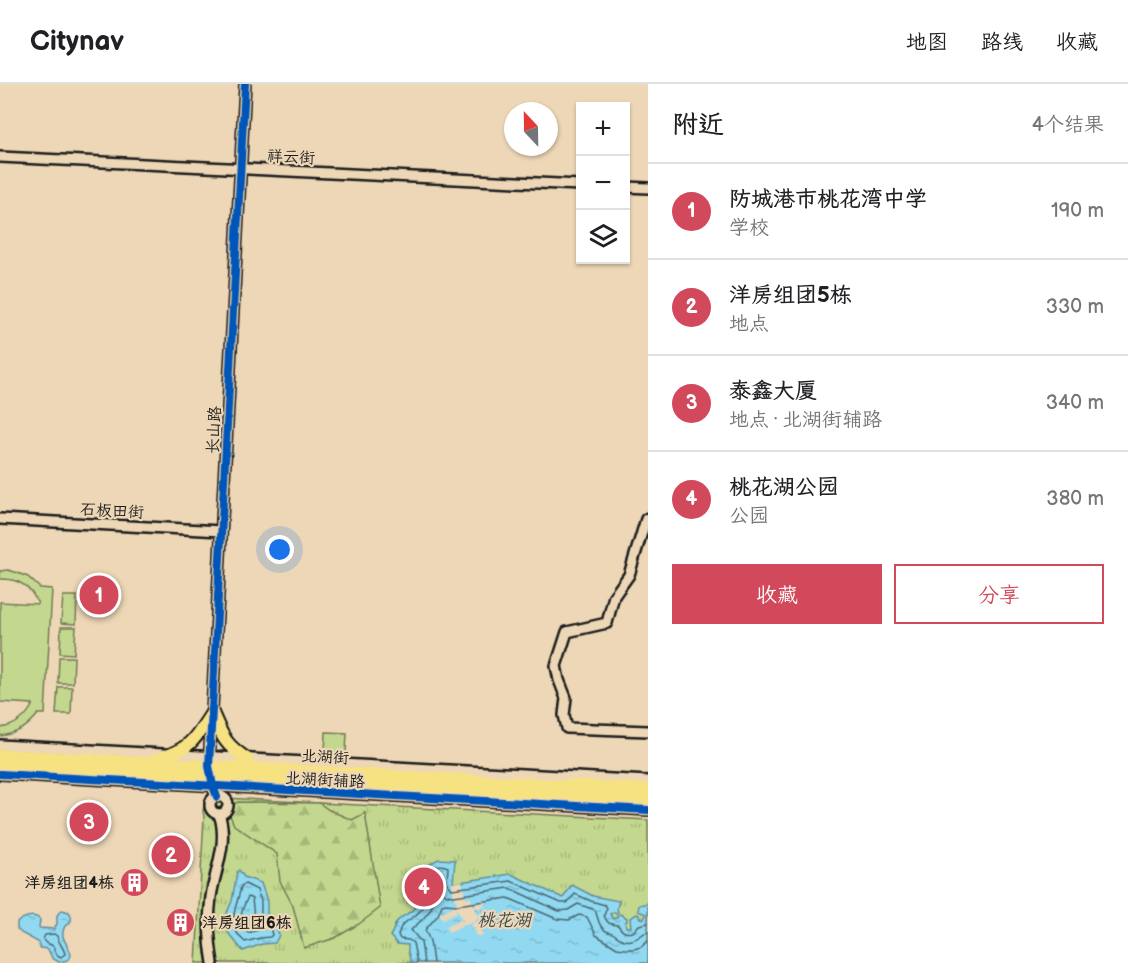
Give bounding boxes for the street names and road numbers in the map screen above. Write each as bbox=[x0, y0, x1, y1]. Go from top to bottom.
street label: 祥云街 bbox=[266, 147, 315, 168]
street label: 长山路 bbox=[204, 406, 225, 455]
street label: 石板田街 bbox=[79, 500, 144, 523]
street label: 北湖街 bbox=[300, 747, 349, 768]
street label: 北湖街辅路 bbox=[284, 769, 365, 792]

